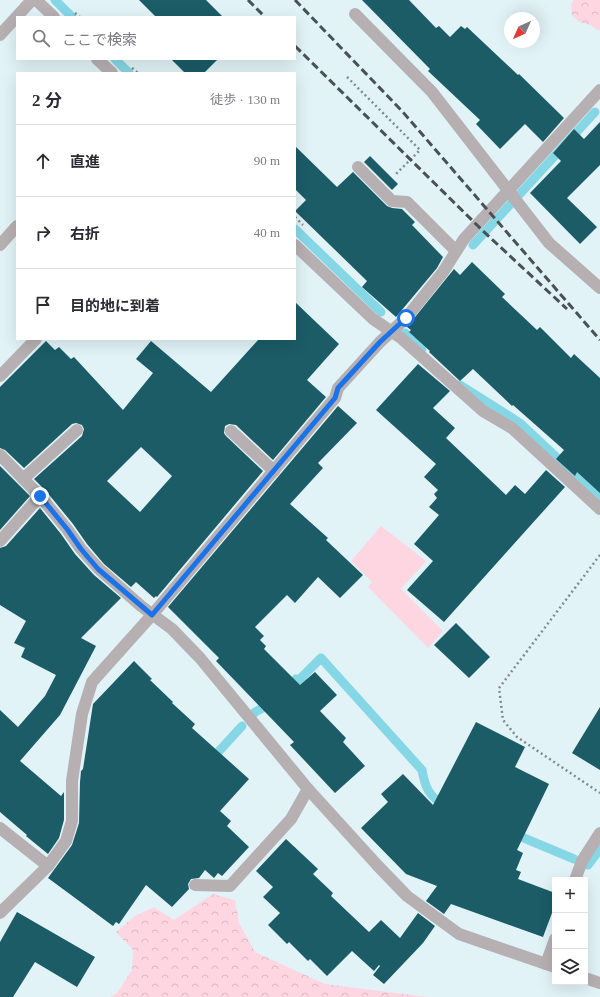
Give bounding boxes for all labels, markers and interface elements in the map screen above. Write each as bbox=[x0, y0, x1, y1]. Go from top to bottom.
north arrow bbox=[504, 12, 540, 48]
search box bbox=[16, 16, 296, 60]
icon: search bbox=[30, 27, 52, 49]
text: ここで検索 bbox=[62, 32, 137, 48]
text: 2 分 bbox=[32, 91, 62, 110]
text: 徒歩 · 130 m bbox=[210, 92, 280, 107]
icon: ahead bbox=[32, 150, 54, 172]
text: 90 m bbox=[254, 153, 280, 168]
text: 直進 bbox=[70, 154, 100, 170]
icon: right bbox=[32, 222, 54, 244]
text: 40 m bbox=[254, 225, 280, 240]
text: 右折 bbox=[70, 226, 100, 242]
icon: arrive bbox=[32, 294, 54, 316]
text: 目的地に到着 bbox=[70, 298, 160, 314]
route start bbox=[397, 309, 415, 327]
route end bbox=[31, 487, 49, 505]
map controls bbox=[552, 877, 588, 985]
button: + bbox=[552, 877, 588, 913]
button: − bbox=[552, 913, 588, 949]
button: layers bbox=[552, 949, 588, 985]

